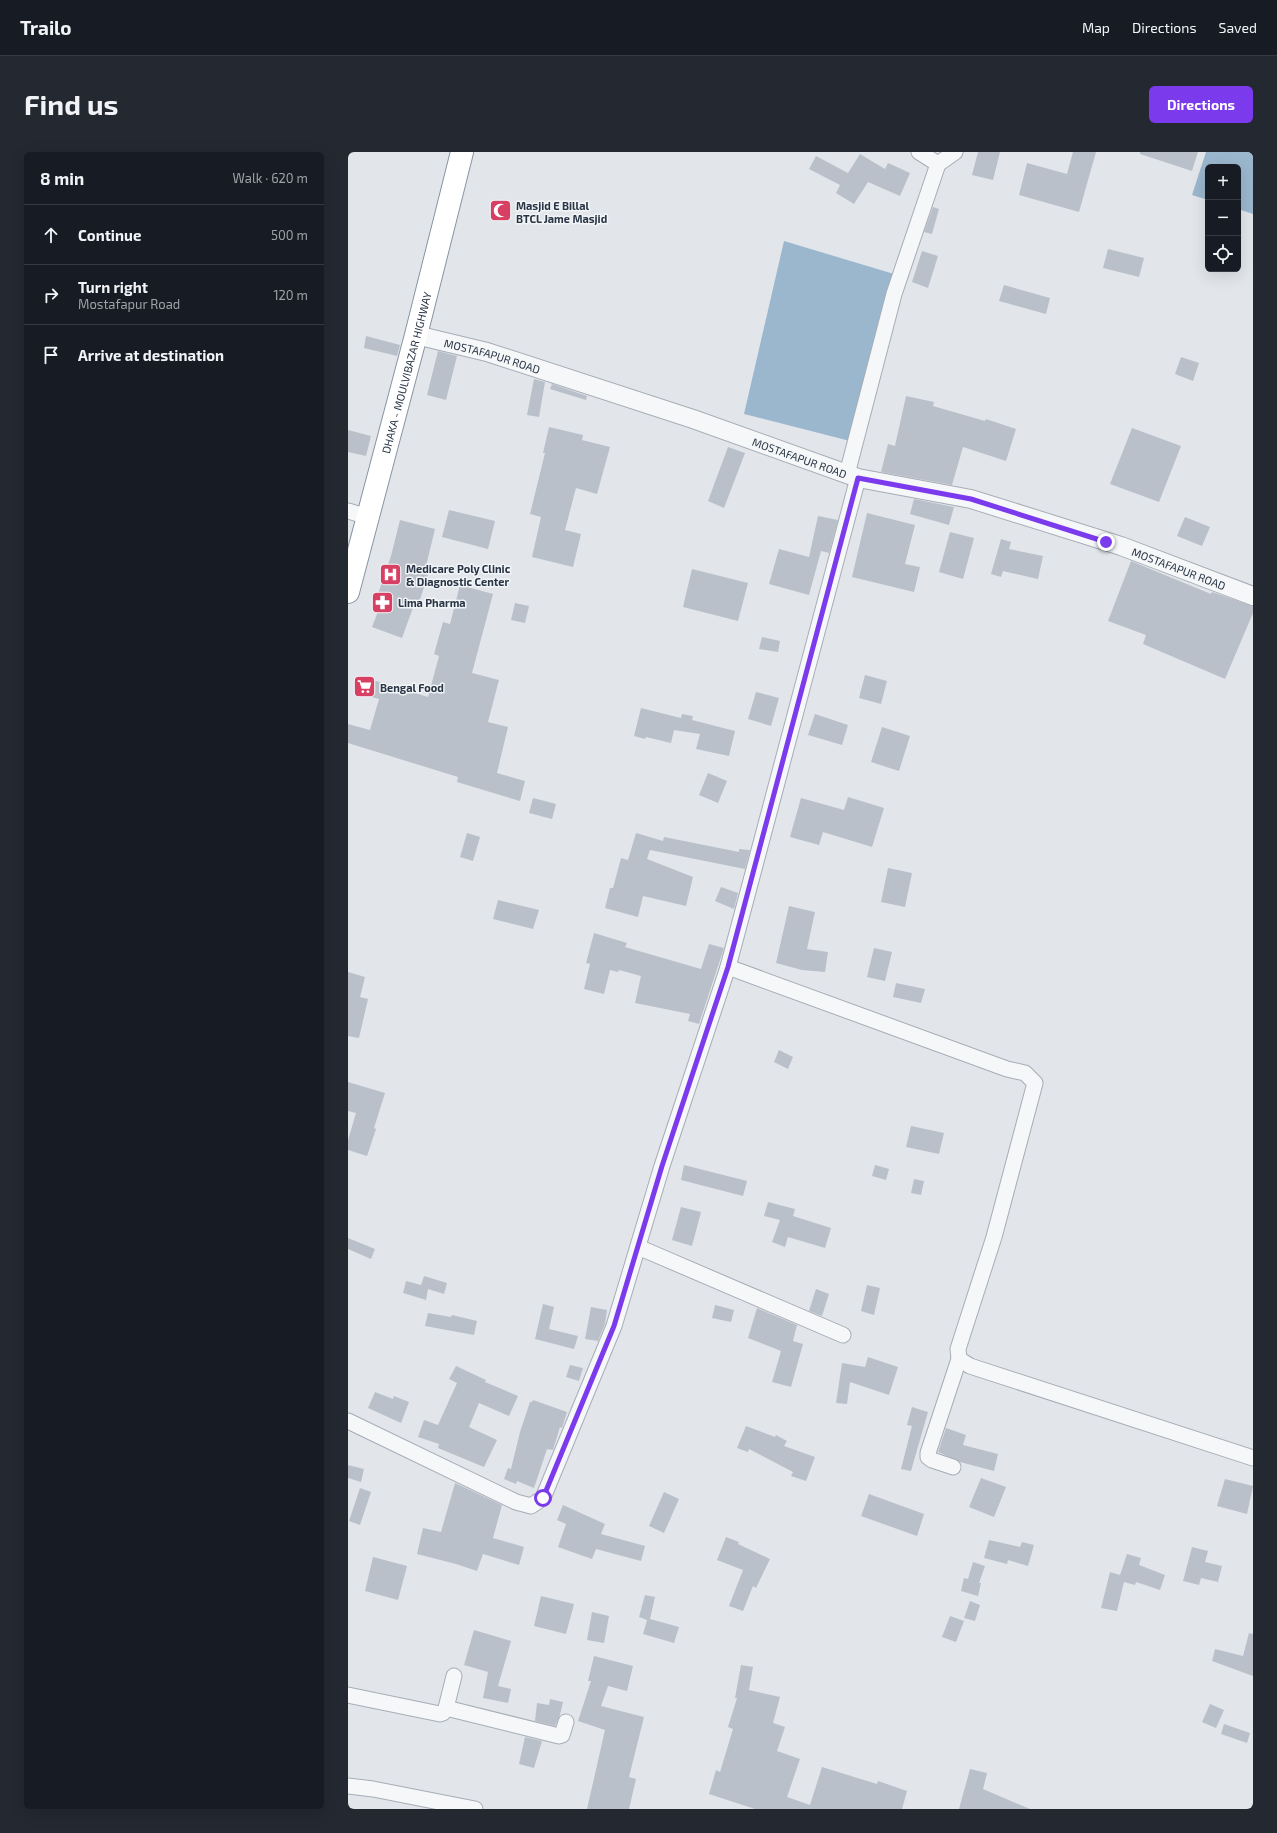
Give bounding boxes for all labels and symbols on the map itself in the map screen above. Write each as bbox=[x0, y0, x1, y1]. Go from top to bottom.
mosque icon: Masjid E Billal BTCL Jame Masjid bbox=[487, 198, 513, 224]
place label: Masjid E Billal BTCL Jame Masjid bbox=[516, 199, 607, 226]
street label: DHAKA - MOULVIBAZAR HIGHWAY bbox=[378, 290, 433, 455]
street label: MOSTAFAPUR ROAD bbox=[443, 336, 542, 375]
street label: MOSTAFAPUR ROAD bbox=[751, 434, 849, 480]
route end bbox=[1097, 533, 1115, 551]
street label: MOSTAFAPUR ROAD bbox=[1130, 544, 1228, 592]
hospital icon: Medicare Poly Clinic & Diagnostic Center bbox=[377, 561, 403, 587]
place label: Medicare Poly Clinic & Diagnostic Center bbox=[406, 562, 511, 588]
pharmacy icon: Lima Pharma bbox=[370, 589, 396, 615]
place label: Lima Pharma bbox=[398, 596, 466, 609]
supermarket icon: Bengal Food bbox=[352, 674, 378, 700]
place label: Bengal Food bbox=[380, 681, 444, 694]
route start bbox=[534, 1489, 552, 1507]

